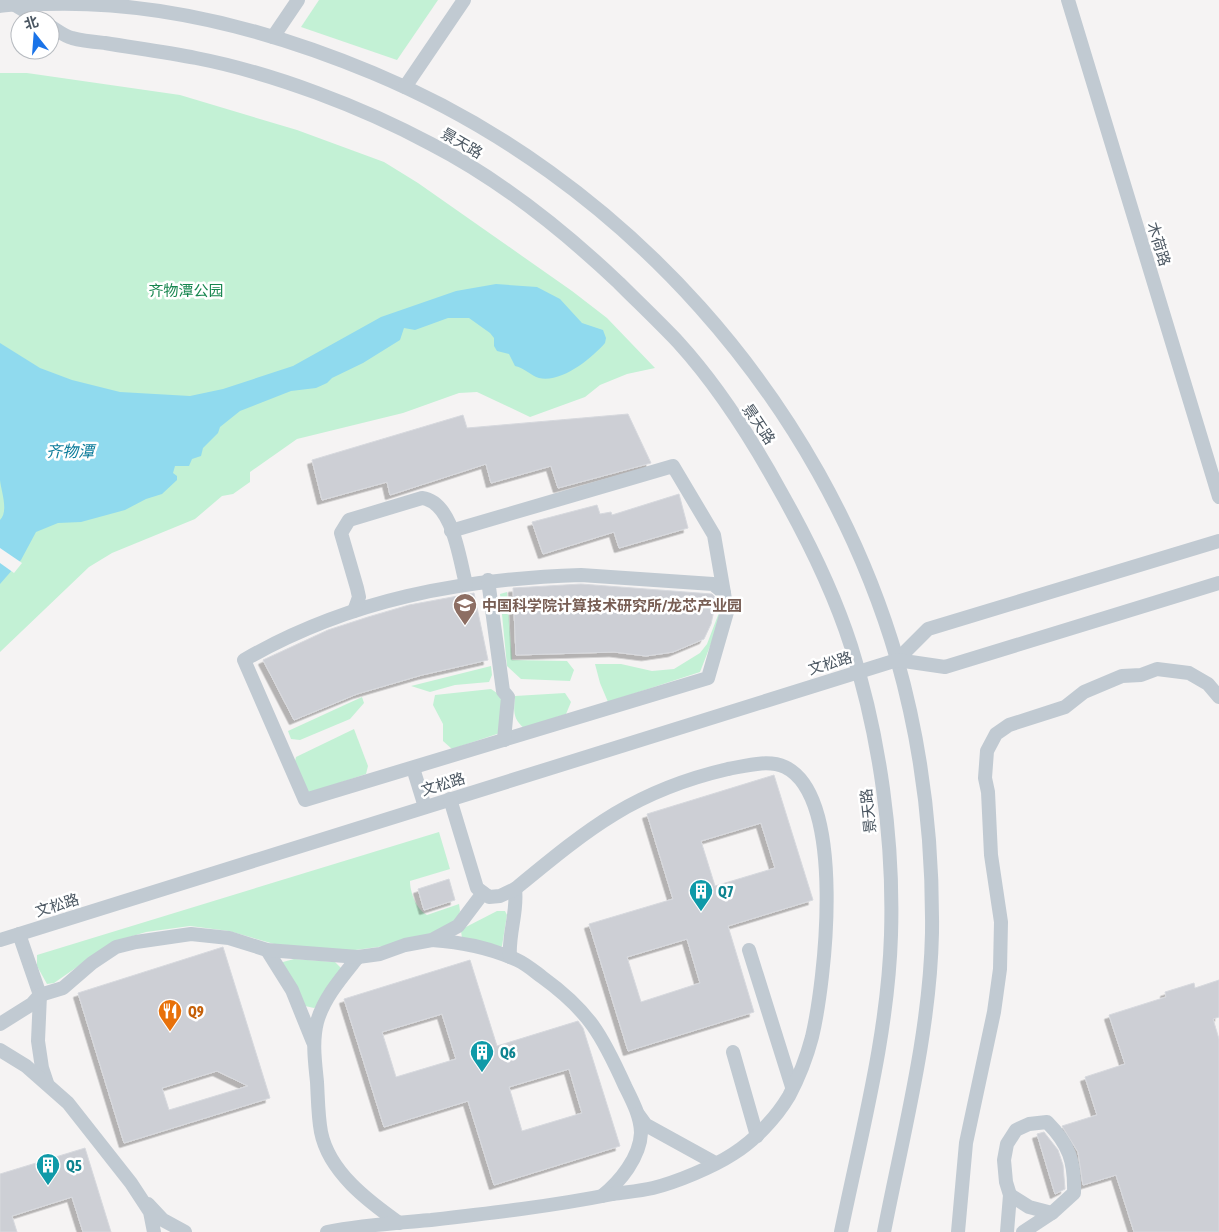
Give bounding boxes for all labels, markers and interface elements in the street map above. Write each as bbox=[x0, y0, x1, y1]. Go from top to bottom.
north arrow bbox=[10, 10, 60, 60]
text: 北 bbox=[22, 13, 40, 32]
street label: 景天路 bbox=[438, 124, 486, 162]
street label: 木荷路 bbox=[1144, 220, 1174, 268]
park label: 齐物潭公园 bbox=[148, 282, 224, 299]
street label: 景天路 bbox=[739, 401, 779, 447]
water label: 齐物潭 bbox=[46, 442, 97, 460]
school or university icon: 中国科学院计算技术研究所/龙芯产业园 bbox=[452, 592, 478, 626]
place label: 中国科学院计算技术研究所/龙芯产业园 bbox=[482, 597, 742, 614]
street label: 文松路 bbox=[806, 648, 854, 678]
street label: 文松路 bbox=[419, 769, 467, 799]
street label: 景天路 bbox=[857, 788, 879, 834]
building icon: Q7 bbox=[688, 878, 714, 912]
place label: Q7 bbox=[718, 883, 734, 900]
street label: 文松路 bbox=[33, 890, 81, 920]
restaurant icon: Q9 bbox=[157, 998, 183, 1032]
place label: Q9 bbox=[188, 1003, 204, 1020]
building icon: Q6 bbox=[469, 1039, 495, 1073]
place label: Q6 bbox=[500, 1044, 516, 1061]
building icon: Q5 bbox=[35, 1152, 61, 1186]
place label: Q5 bbox=[66, 1157, 82, 1174]

